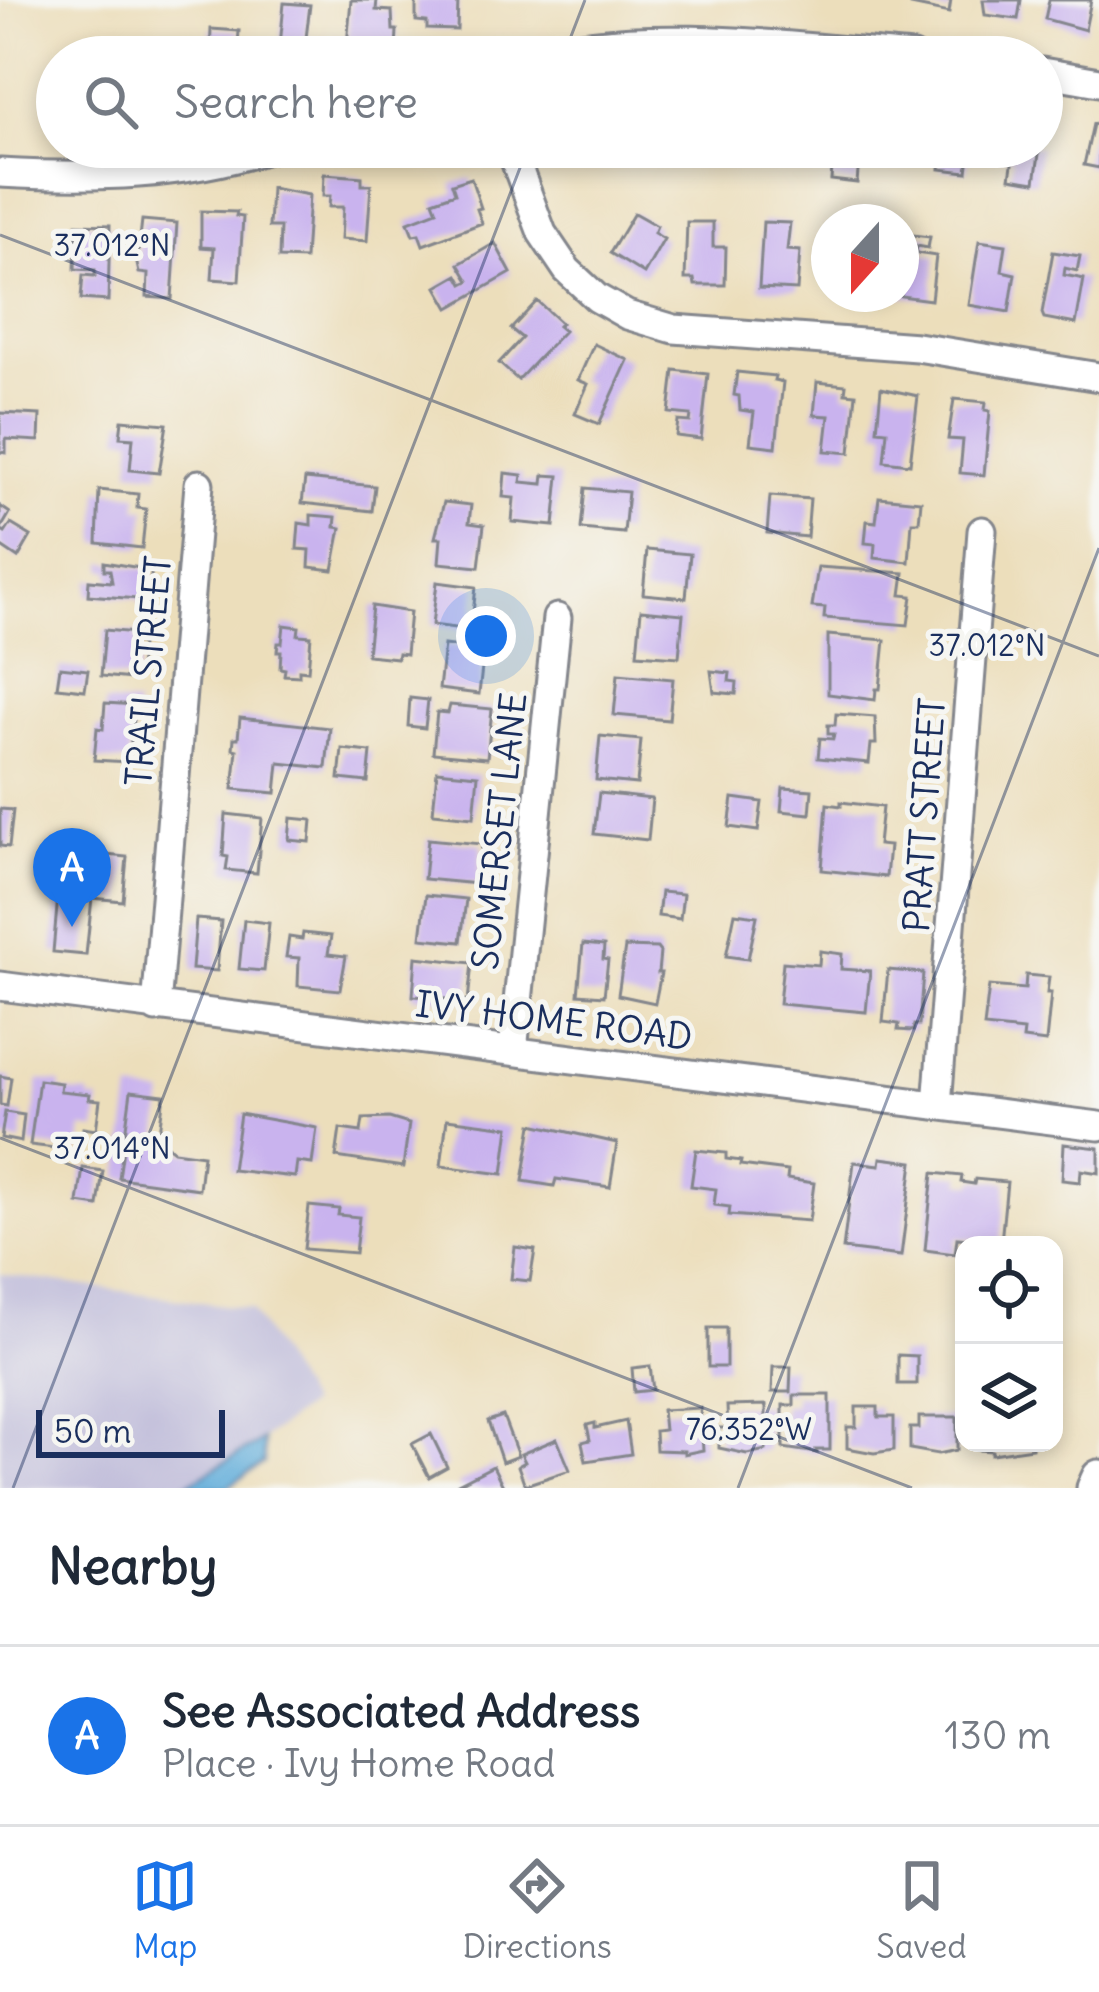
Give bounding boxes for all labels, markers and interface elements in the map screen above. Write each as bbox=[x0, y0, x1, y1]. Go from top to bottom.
search box bbox=[36, 36, 1063, 168]
icon: search bbox=[78, 69, 144, 135]
text: Search here bbox=[174, 74, 418, 130]
north arrow bbox=[811, 204, 919, 312]
text: 37.012°N bbox=[54, 226, 170, 264]
street label: TRAIL STREET bbox=[116, 554, 181, 788]
your location bbox=[456, 606, 516, 666]
text: 37.012°N bbox=[929, 626, 1045, 664]
street label: SOMERSET LANE bbox=[463, 690, 536, 972]
street label: PRATT STREET bbox=[894, 696, 955, 934]
pin: A bbox=[33, 828, 111, 927]
street label: IVY HOME ROAD bbox=[413, 981, 695, 1060]
text: 37.014°N bbox=[53, 1129, 171, 1167]
map controls bbox=[955, 1236, 1063, 1452]
button: locate bbox=[955, 1236, 1063, 1344]
button: layers bbox=[955, 1344, 1063, 1452]
scale bar bbox=[36, 1404, 225, 1457]
text: 50 m bbox=[54, 1410, 131, 1452]
text: 76.352°W bbox=[686, 1410, 812, 1448]
text: Nearby bbox=[48, 1534, 217, 1598]
text: See Associated Address bbox=[162, 1683, 640, 1739]
text: A bbox=[74, 1711, 100, 1760]
text: 130 m bbox=[944, 1711, 1051, 1760]
text: Place · Ivy Home Road bbox=[162, 1739, 555, 1788]
tab: Map bbox=[132, 1853, 198, 1967]
tab: Directions bbox=[463, 1853, 612, 1967]
tab: Saved bbox=[876, 1853, 967, 1967]

